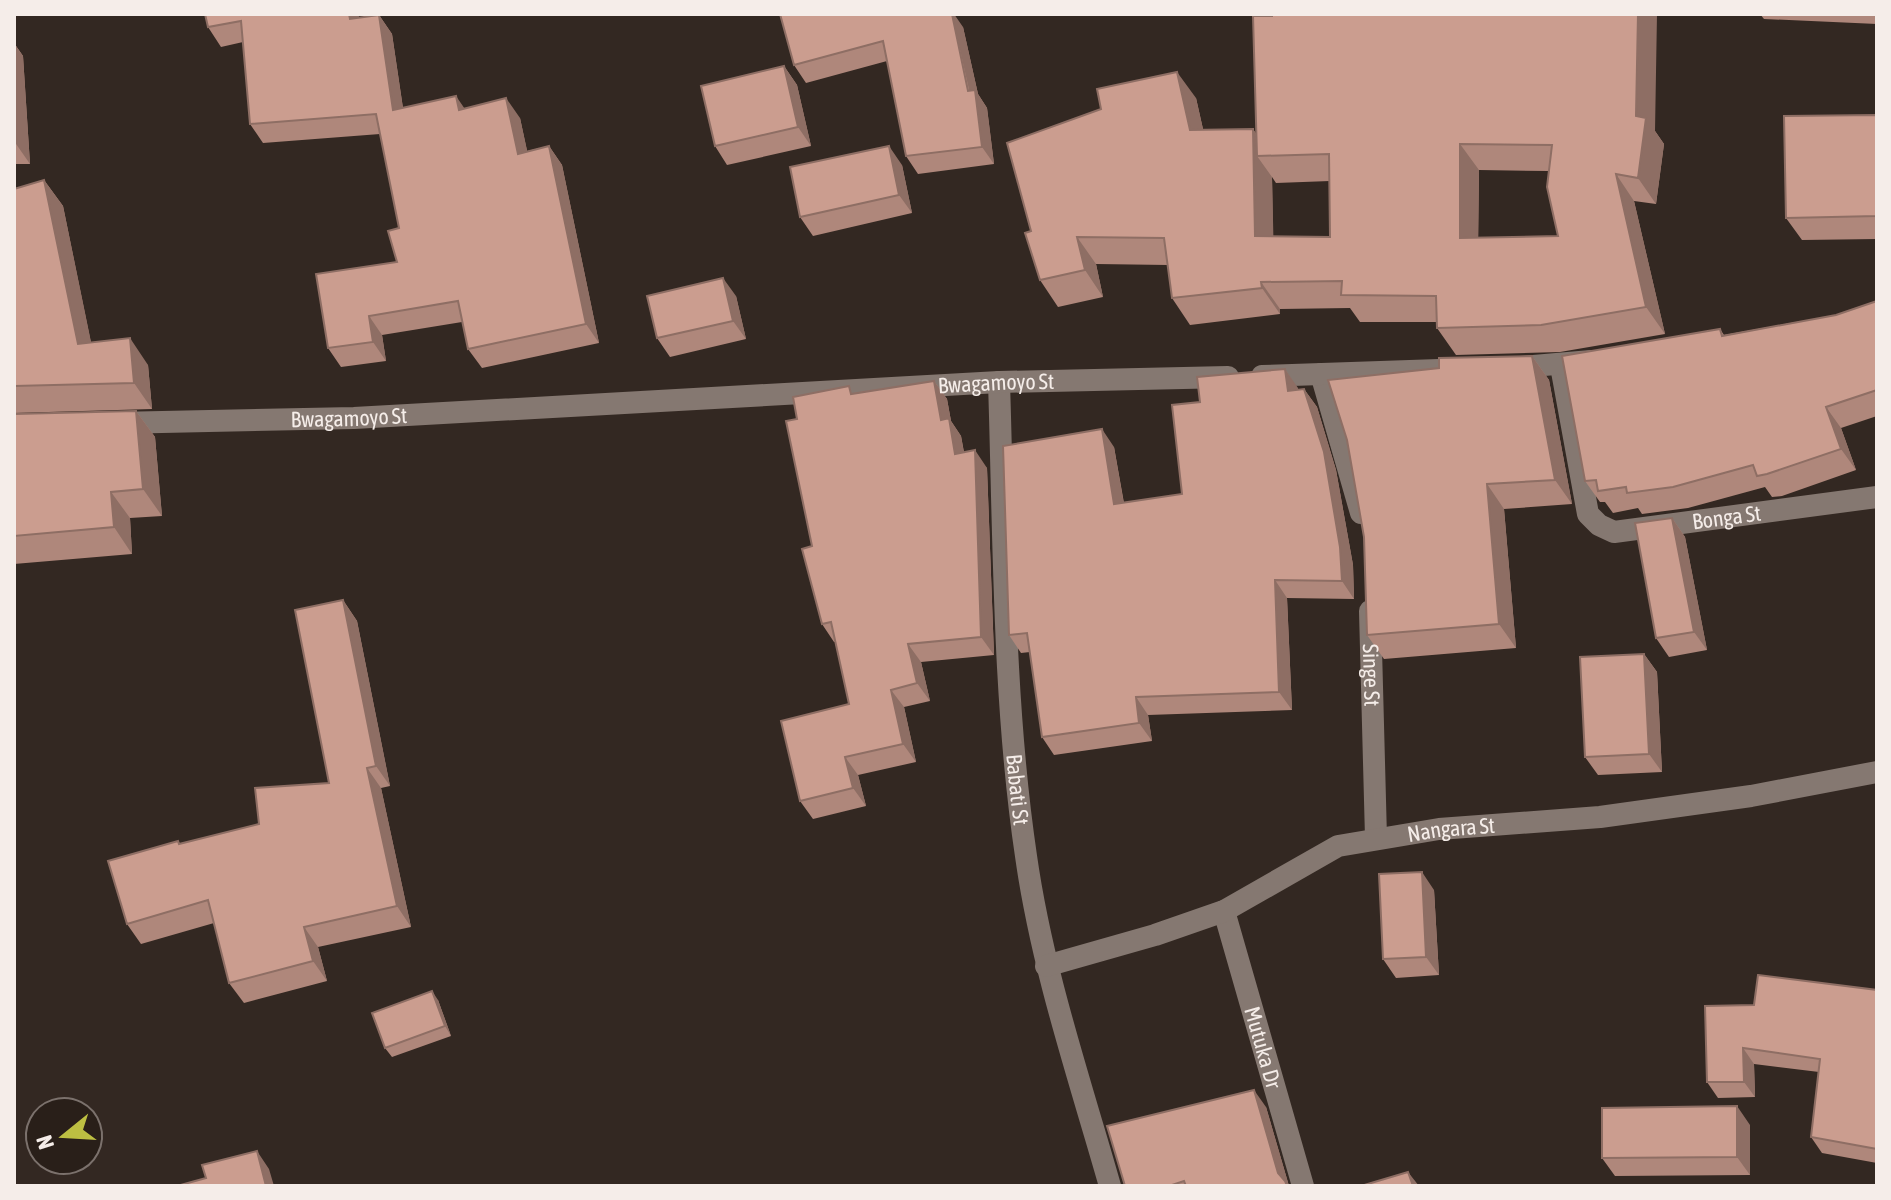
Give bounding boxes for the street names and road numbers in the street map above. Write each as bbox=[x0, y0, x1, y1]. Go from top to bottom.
street label: Bwagamoyo St bbox=[937, 368, 1055, 398]
street label: Bwagamoyo St bbox=[290, 402, 408, 432]
street label: Bonga St bbox=[1690, 500, 1763, 534]
street label: Singe St bbox=[1358, 643, 1386, 707]
street label: Babati St bbox=[1001, 753, 1035, 827]
street label: Nangara St bbox=[1405, 812, 1496, 847]
street label: Mutuka Dr bbox=[1239, 1003, 1287, 1092]

